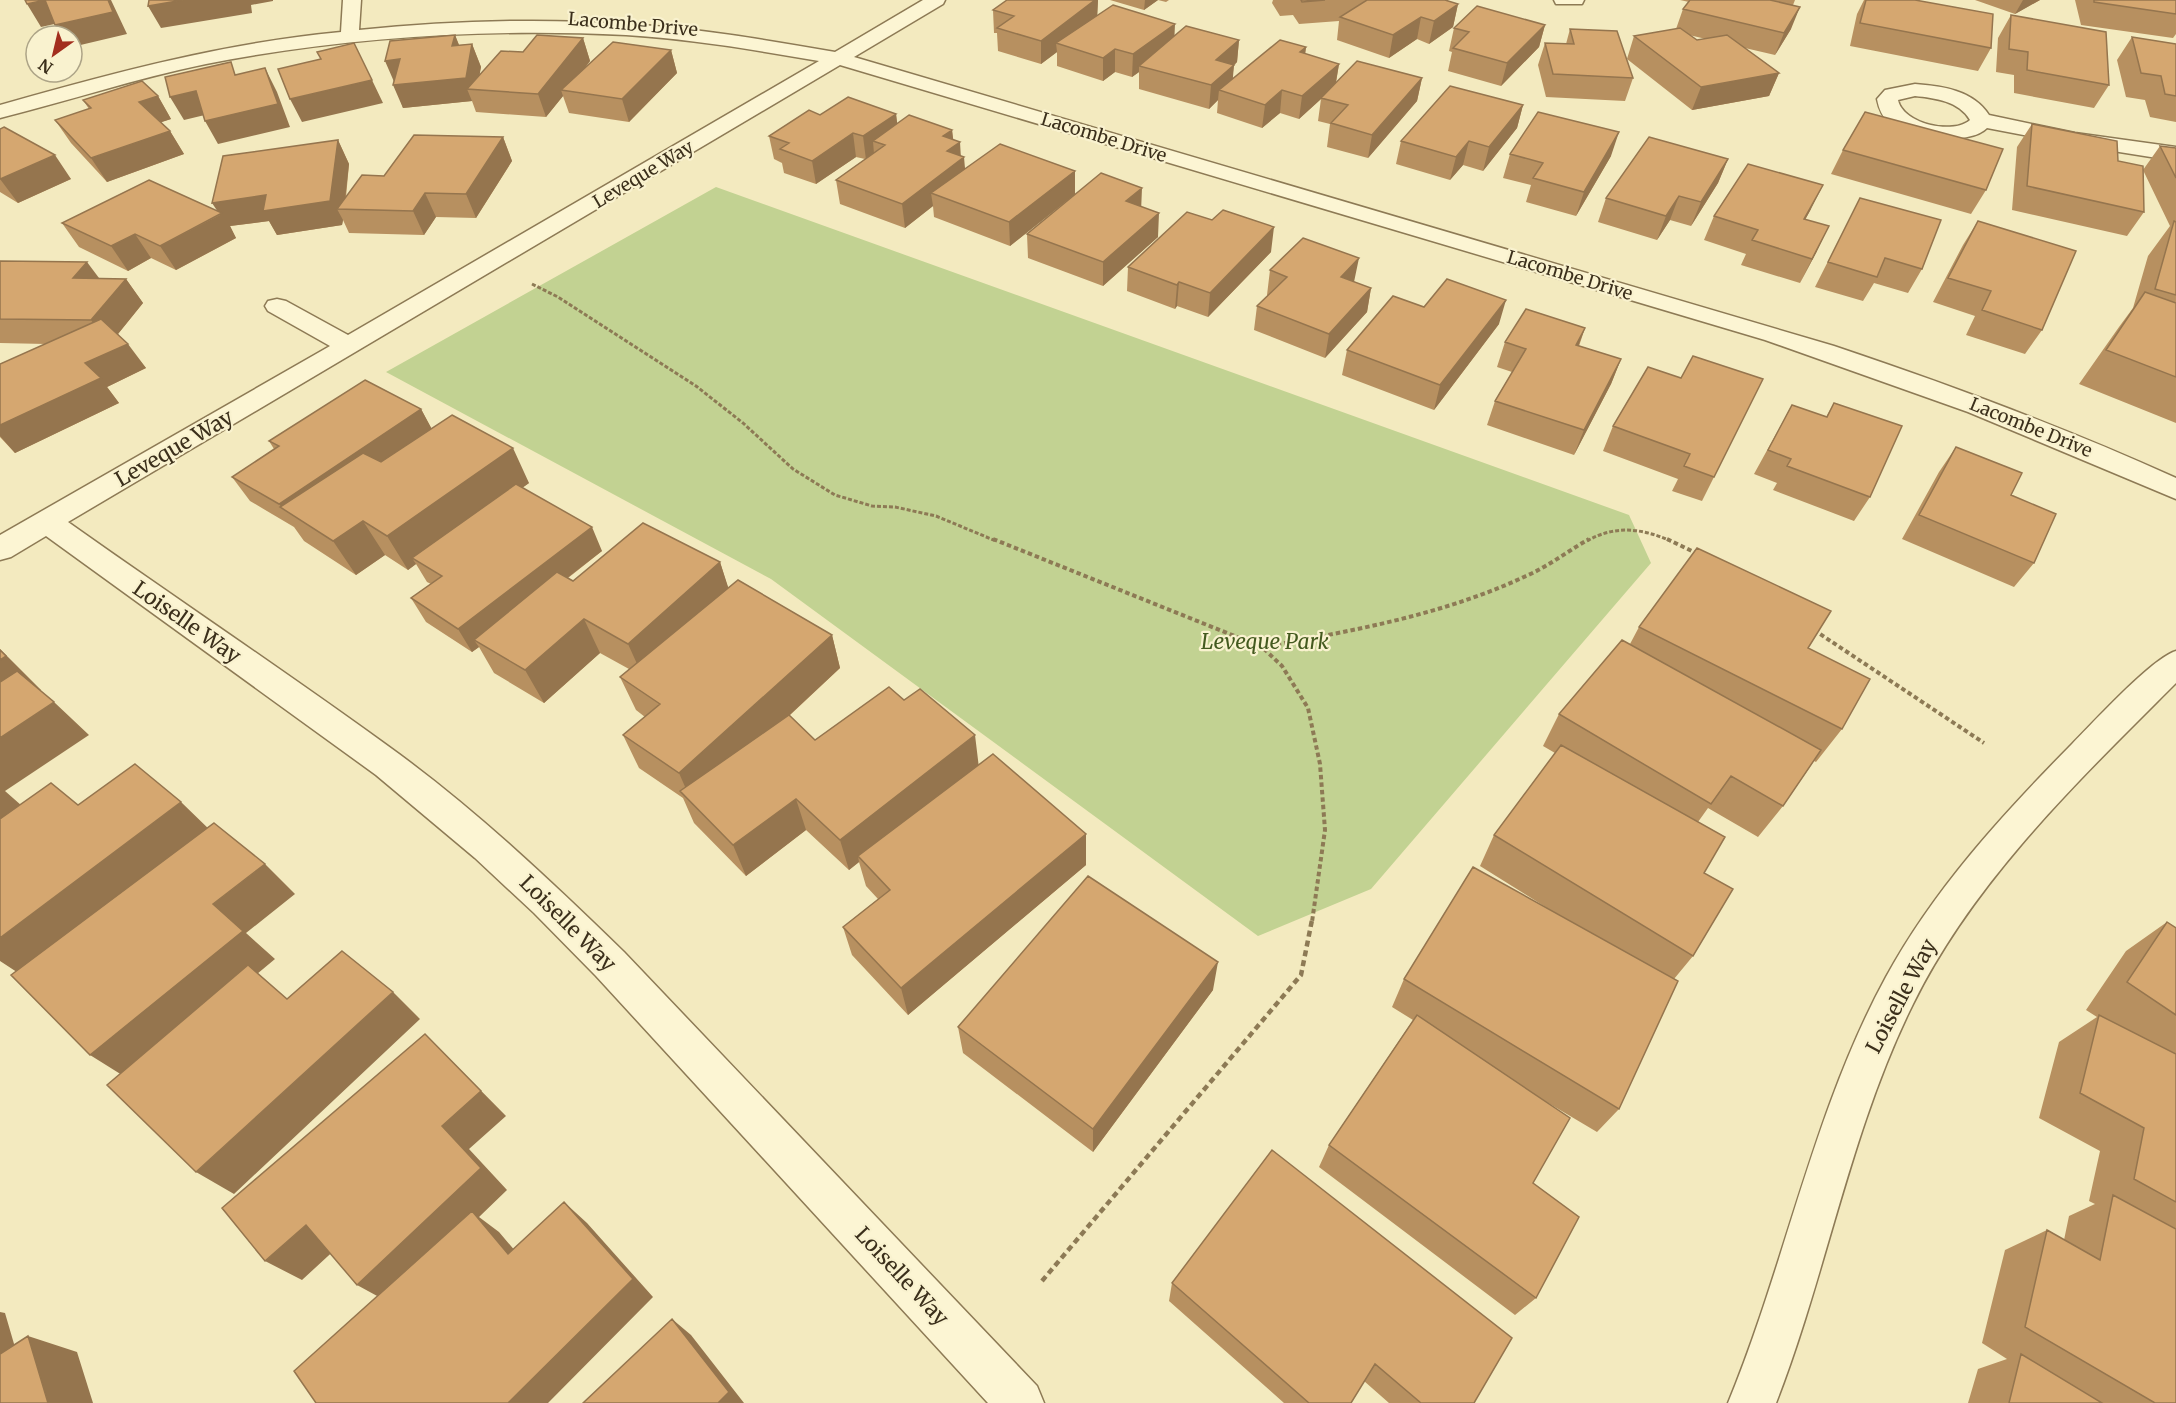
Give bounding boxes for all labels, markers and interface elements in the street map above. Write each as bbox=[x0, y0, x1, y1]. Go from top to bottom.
street label: Lacombe Drive bbox=[567, 7, 699, 41]
north arrow bbox=[24, 24, 84, 84]
text: N bbox=[34, 54, 56, 78]
street label: Lacombe Drive bbox=[1038, 107, 1170, 167]
street label: Leveque Way bbox=[589, 135, 698, 213]
street label: Lacombe Drive bbox=[1504, 245, 1636, 305]
street label: Lacombe Drive bbox=[1966, 392, 2096, 462]
street label: Leveque Way bbox=[110, 403, 239, 493]
street label: Loiselle Way bbox=[128, 575, 247, 670]
park label: Leveque Park bbox=[1201, 628, 1330, 655]
street label: Loiselle Way bbox=[514, 869, 622, 977]
street label: Loiselle Way bbox=[1860, 934, 1943, 1058]
street label: Loiselle Way bbox=[849, 1221, 955, 1332]

